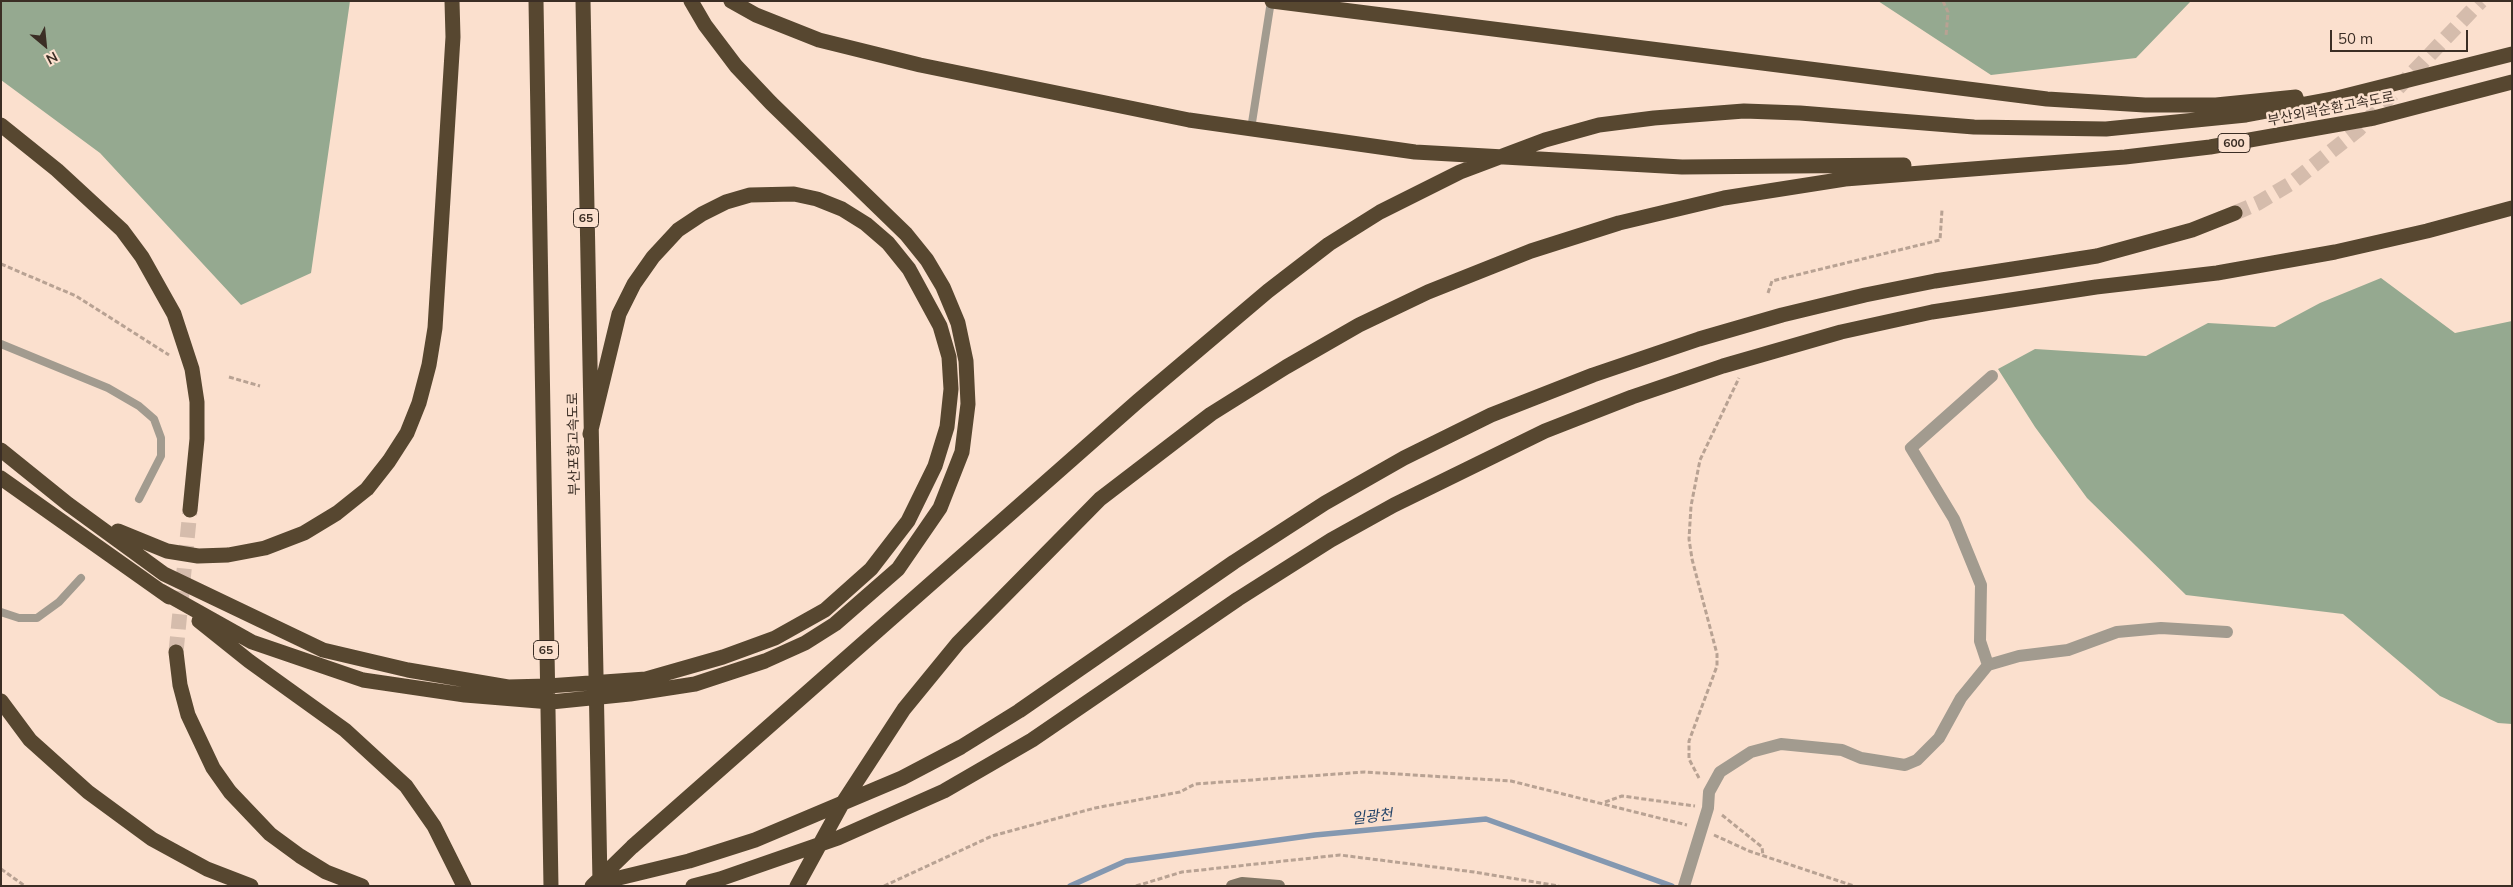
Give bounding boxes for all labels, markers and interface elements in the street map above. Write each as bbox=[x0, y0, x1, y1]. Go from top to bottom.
north arrow bbox=[20, 20, 70, 70]
scale bar bbox=[2333, 20, 2470, 52]
text: 50 m bbox=[2338, 29, 2373, 48]
text: N bbox=[43, 48, 61, 69]
street label: 부산외곽순환고속도로 bbox=[2266, 88, 2396, 130]
road number: 600 bbox=[2218, 134, 2250, 152]
road number: 65 bbox=[574, 208, 598, 228]
street label: 부산포항고속도로 bbox=[565, 392, 583, 496]
road number: 65 bbox=[534, 640, 558, 660]
water label: 일광천 bbox=[1350, 806, 1394, 828]

